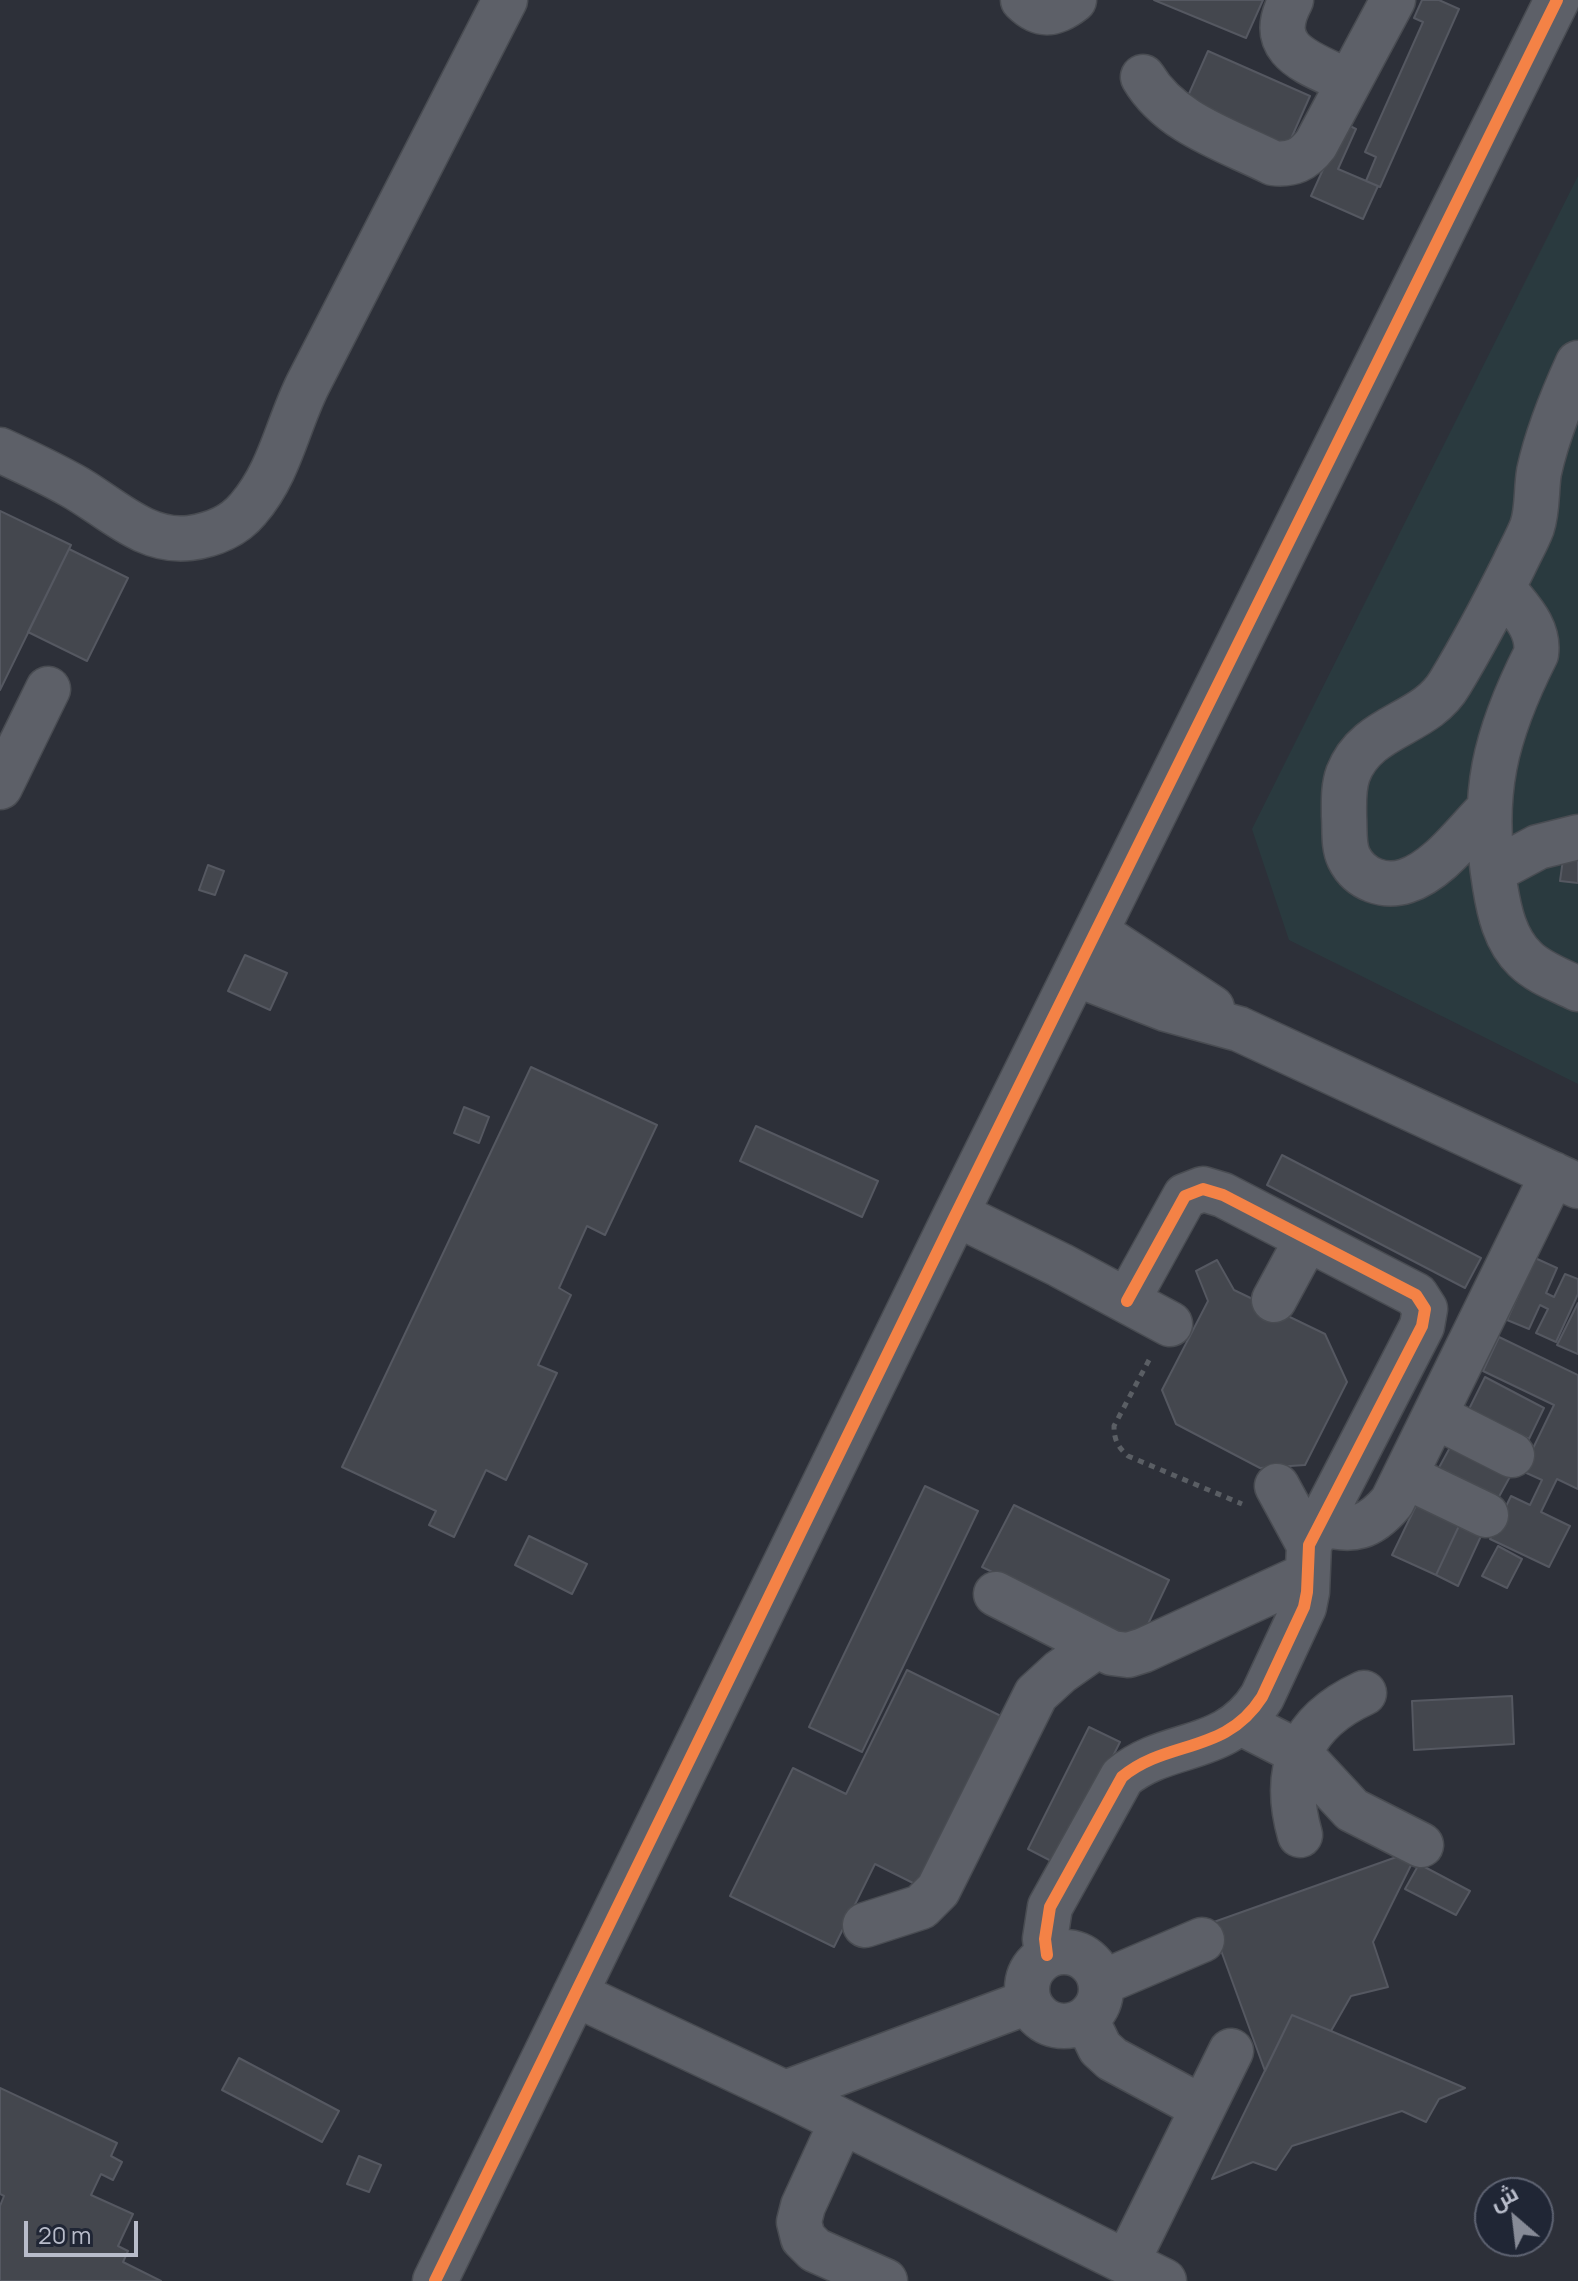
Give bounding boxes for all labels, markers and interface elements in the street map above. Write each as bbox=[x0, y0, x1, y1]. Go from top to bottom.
north arrow bbox=[1474, 2177, 1554, 2257]
text: ش bbox=[1484, 2178, 1523, 2217]
scale bar bbox=[28, 2205, 142, 2255]
text: 20 m bbox=[38, 2218, 91, 2251]

